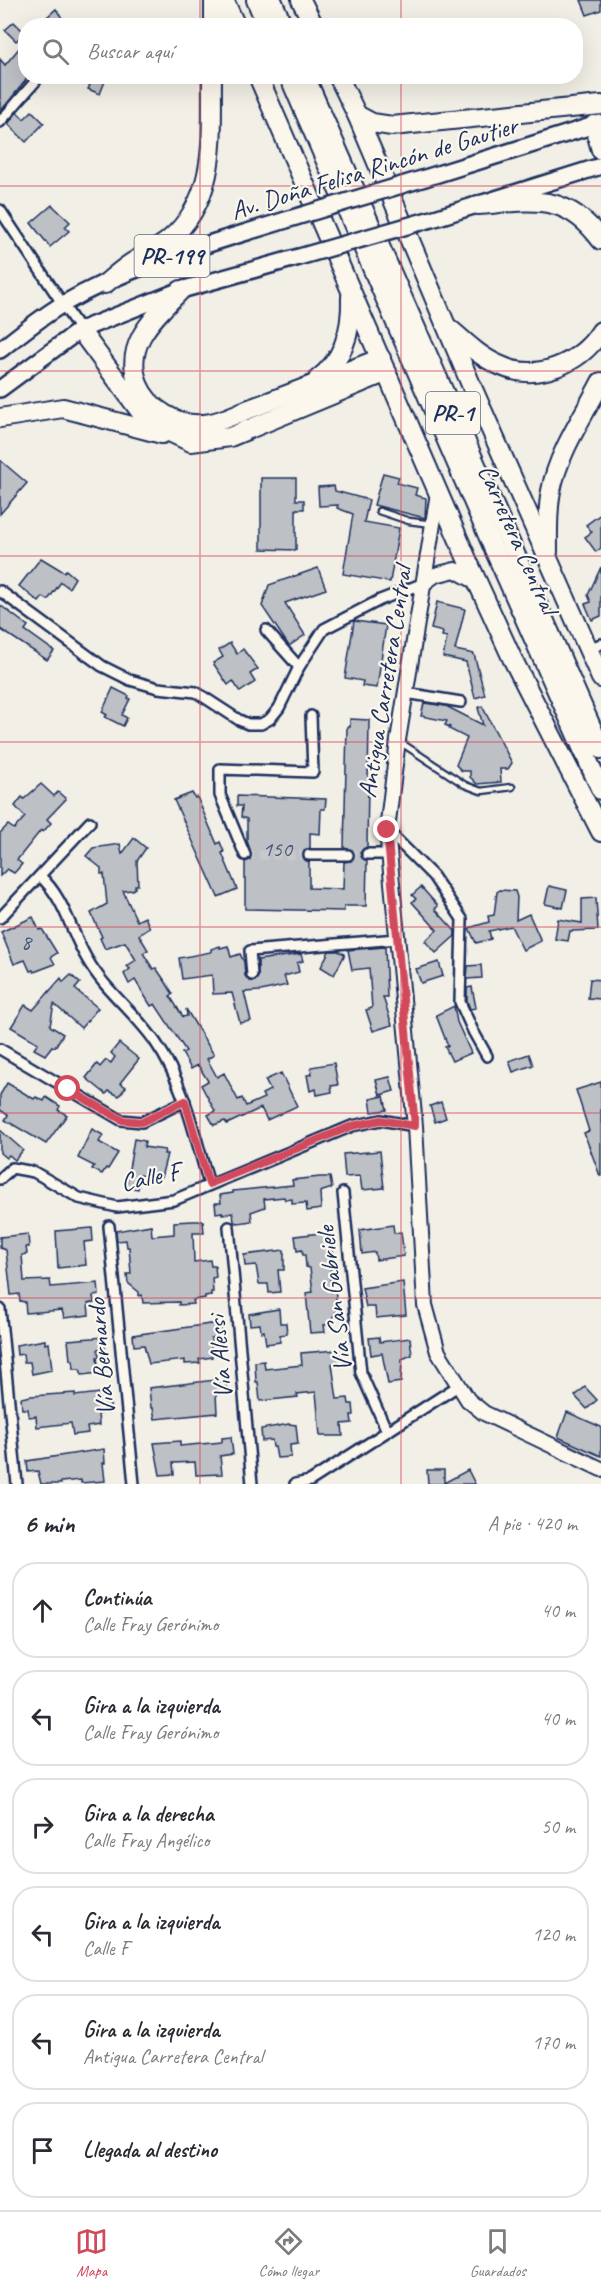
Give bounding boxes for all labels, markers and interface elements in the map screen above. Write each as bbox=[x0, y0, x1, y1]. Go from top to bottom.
search box bbox=[18, 18, 583, 84]
icon: search bbox=[39, 35, 72, 68]
text: Buscar aquí bbox=[87, 37, 173, 65]
street label: Av. Doña Felisa Rincón de Gautier bbox=[227, 108, 524, 227]
road number: PR-199 bbox=[134, 235, 210, 277]
road number: PR-1 bbox=[426, 392, 480, 434]
street label: Carretera Central bbox=[470, 459, 568, 623]
street label: Antigua Carretera Central bbox=[350, 559, 420, 800]
route end bbox=[373, 816, 399, 842]
house number: 150 bbox=[262, 835, 294, 863]
house number: 8 bbox=[21, 928, 33, 956]
route start bbox=[54, 1075, 80, 1101]
street label: Calle F bbox=[118, 1154, 188, 1199]
street label: Vía San Gabriele bbox=[308, 1223, 359, 1374]
street label: Vía Bernardo bbox=[79, 1295, 123, 1417]
street label: Vía Alessi bbox=[200, 1311, 240, 1400]
text: 6 min bbox=[24, 1507, 74, 1540]
text: A pie · 420 m bbox=[488, 1511, 577, 1536]
text: Continúa bbox=[83, 1584, 151, 1612]
icon: ahead bbox=[26, 1594, 59, 1627]
text: 40 m bbox=[541, 1598, 575, 1623]
text: Calle Fray Gerónimo bbox=[83, 1612, 218, 1637]
text: Gira a la izquierda bbox=[83, 1692, 220, 1720]
icon: left bbox=[26, 1702, 59, 1735]
text: 40 m bbox=[541, 1706, 575, 1731]
text: Calle Fray Gerónimo bbox=[83, 1720, 218, 1745]
text: Gira a la derecha bbox=[83, 1800, 214, 1828]
icon: right bbox=[26, 1810, 59, 1843]
text: 50 m bbox=[541, 1814, 575, 1839]
text: Calle Fray Angélico bbox=[83, 1828, 209, 1853]
text: Gira a la izquierda bbox=[83, 1908, 220, 1936]
icon: left bbox=[26, 1918, 59, 1951]
text: 120 m bbox=[532, 1922, 575, 1947]
text: Calle F bbox=[83, 1936, 129, 1961]
text: Gira a la izquierda bbox=[83, 2016, 220, 2044]
icon: left bbox=[26, 2026, 59, 2059]
text: 170 m bbox=[532, 2030, 575, 2055]
text: Antigua Carretera Central bbox=[83, 2044, 263, 2069]
icon: arrive bbox=[26, 2134, 59, 2167]
text: Llegada al destino bbox=[83, 2136, 217, 2164]
tab: Mapa bbox=[75, 2225, 108, 2281]
tab: Cómo llegar bbox=[259, 2225, 319, 2281]
tab: Guardados bbox=[470, 2225, 526, 2281]

